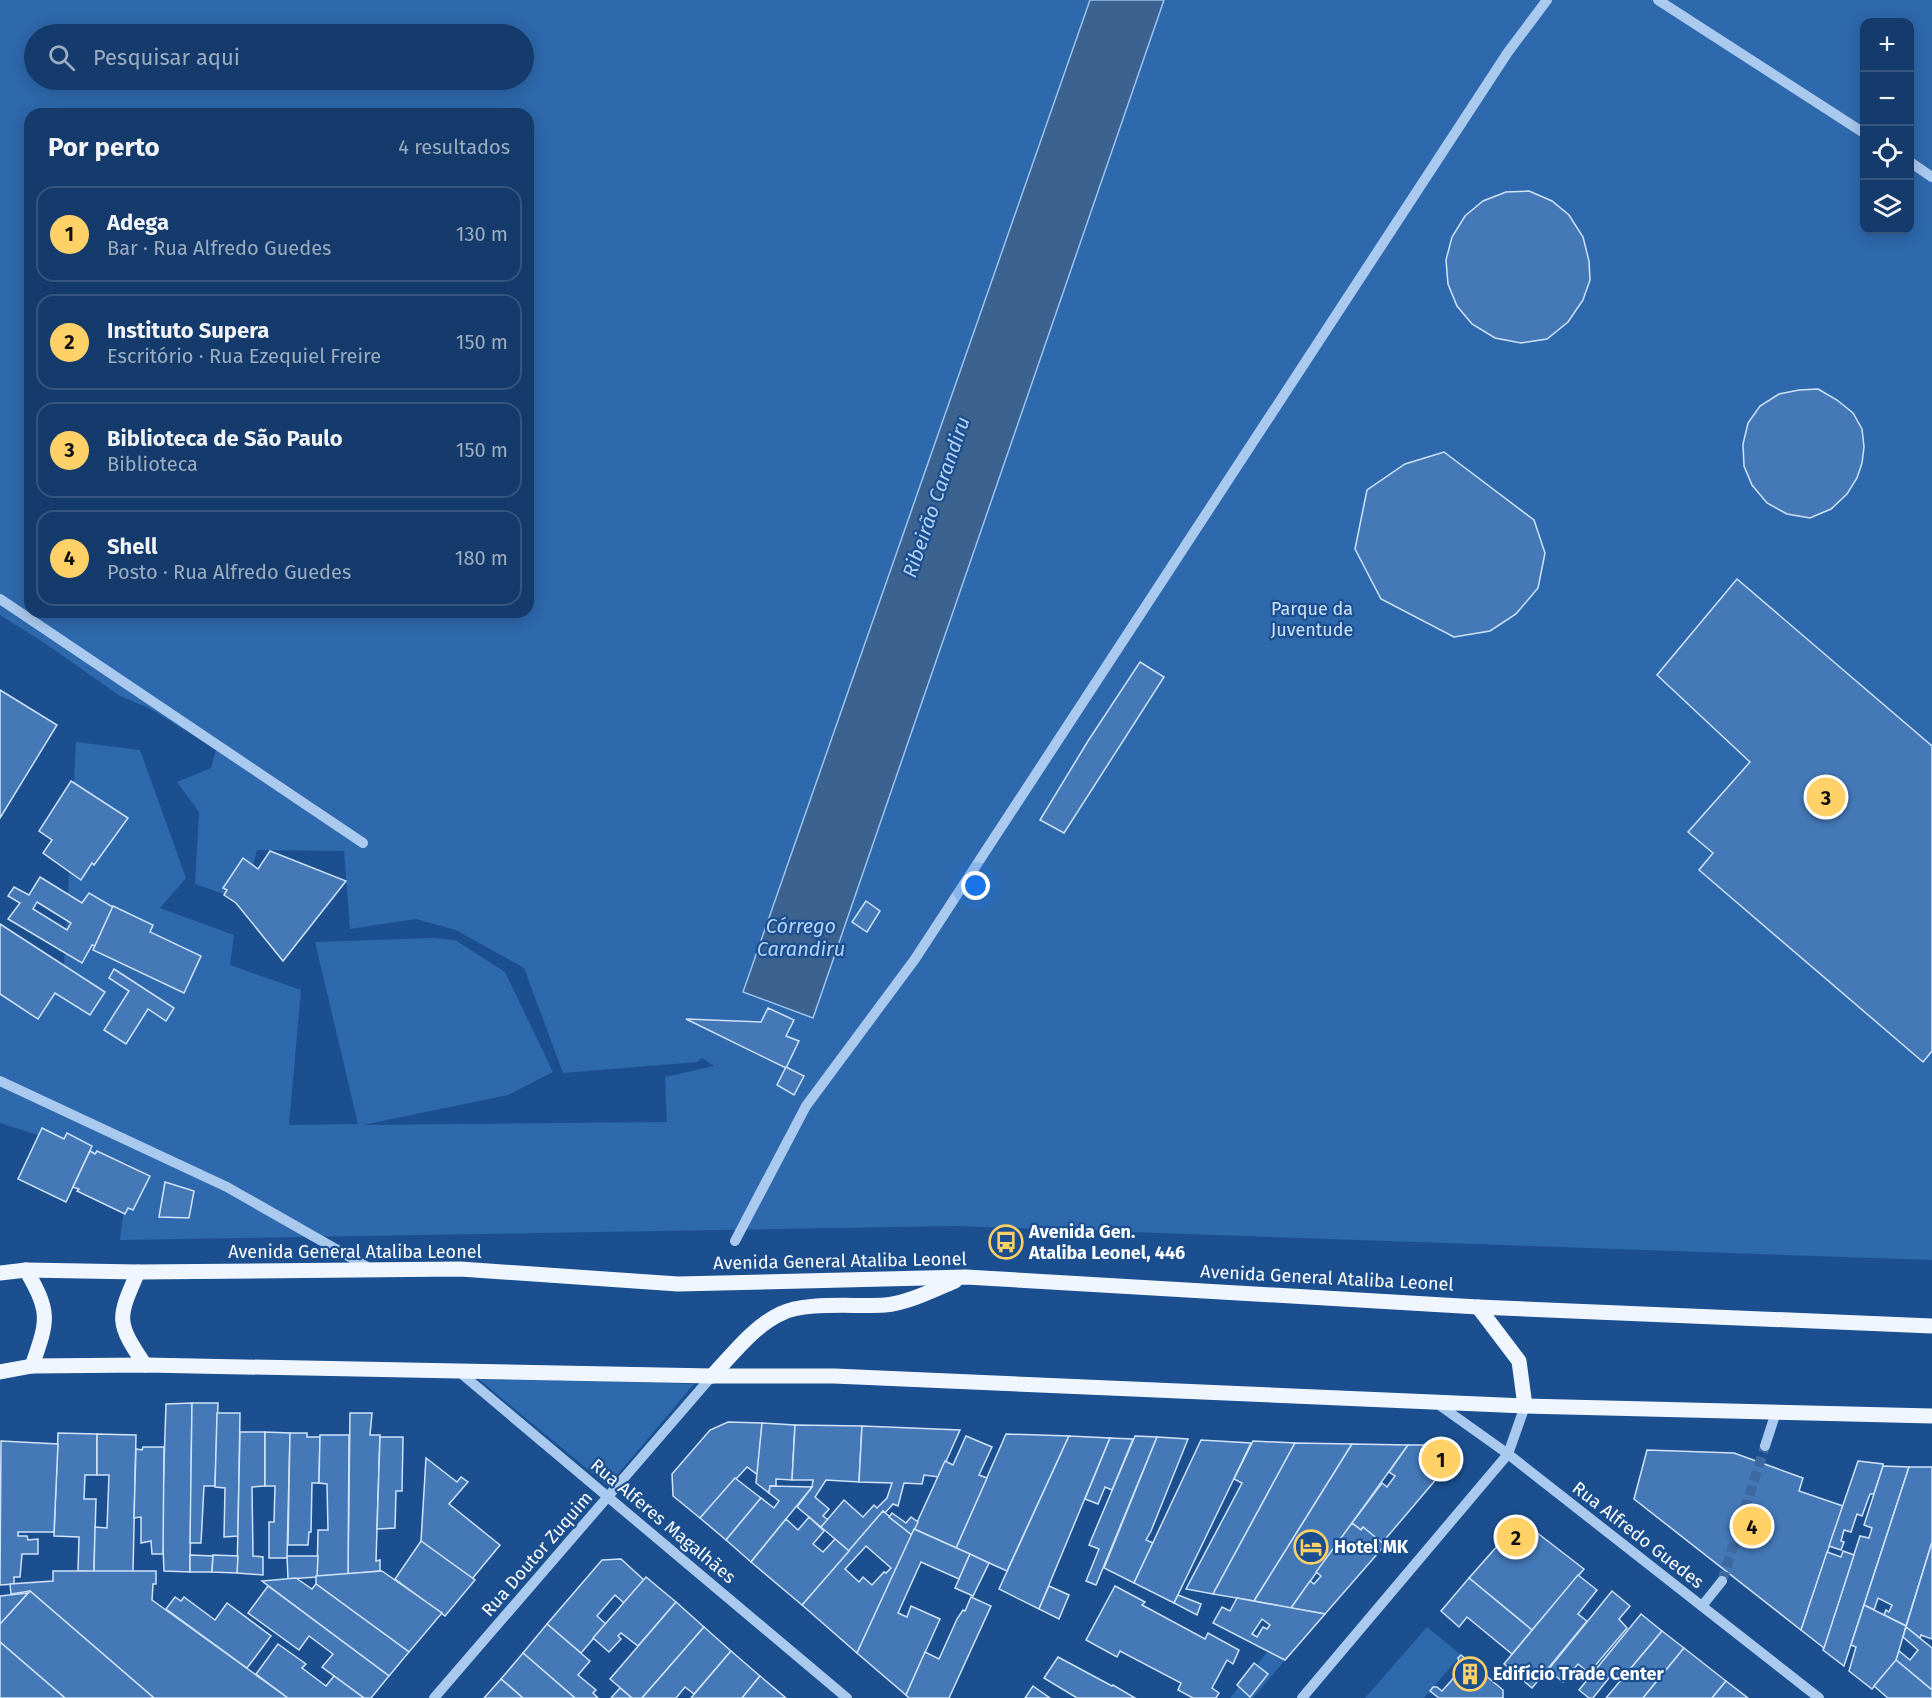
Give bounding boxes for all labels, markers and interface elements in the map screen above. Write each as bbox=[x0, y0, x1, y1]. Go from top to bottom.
map controls bbox=[1860, 18, 1914, 234]
button: + bbox=[1860, 18, 1914, 72]
search box bbox=[24, 24, 534, 90]
icon: search bbox=[45, 41, 78, 74]
text: Pesquisar aqui bbox=[93, 44, 240, 71]
button: − bbox=[1860, 72, 1914, 126]
button: locate bbox=[1860, 126, 1914, 180]
text: Por perto bbox=[48, 132, 160, 163]
text: 4 resultados bbox=[398, 135, 510, 159]
button: layers bbox=[1860, 180, 1914, 234]
text: Adega bbox=[107, 209, 169, 236]
text: 1 bbox=[65, 222, 74, 246]
text: 130 m bbox=[456, 222, 508, 246]
text: Bar · Rua Alfredo Guedes bbox=[107, 236, 331, 260]
text: Instituto Supera bbox=[107, 317, 269, 344]
text: 2 bbox=[64, 330, 75, 354]
text: 150 m bbox=[456, 330, 508, 354]
text: Escritório · Rua Ezequiel Freire bbox=[107, 344, 381, 368]
water label: Ribeirão Carandiru bbox=[897, 413, 975, 581]
text: Biblioteca de São Paulo bbox=[107, 425, 343, 452]
text: 3 bbox=[64, 438, 75, 462]
text: 150 m bbox=[456, 438, 508, 462]
text: Biblioteca bbox=[107, 452, 198, 476]
text: Shell bbox=[107, 533, 158, 560]
text: 4 bbox=[64, 546, 75, 570]
text: 180 m bbox=[455, 546, 508, 570]
text: Posto · Rua Alfredo Guedes bbox=[107, 560, 351, 584]
park label: Parque da Juventude bbox=[1271, 598, 1353, 641]
pin: 3 bbox=[1806, 774, 1846, 820]
your location bbox=[961, 871, 990, 900]
water label: Córrego Carandiru bbox=[757, 914, 845, 961]
place label: Avenida Gen. Ataliba Leonel, 446 bbox=[1028, 1221, 1185, 1264]
bus stop icon: Avenida Gen. Ataliba Leonel, 446 bbox=[988, 1224, 1024, 1260]
street label: Avenida General Ataliba Leonel bbox=[228, 1241, 482, 1263]
street label: Avenida General Ataliba Leonel bbox=[713, 1248, 967, 1274]
street label: Avenida General Ataliba Leonel bbox=[1200, 1260, 1454, 1296]
pin: 1 bbox=[1422, 1436, 1460, 1482]
street label: Rua Alferes Magalhães bbox=[586, 1454, 740, 1588]
street label: Rua Alfredo Guedes bbox=[1568, 1477, 1708, 1593]
street label: Rua Doutor Zuquim bbox=[477, 1487, 597, 1621]
pin: 4 bbox=[1732, 1504, 1772, 1549]
pin: 2 bbox=[1496, 1514, 1536, 1560]
hotel icon: Hotel MK bbox=[1293, 1529, 1329, 1565]
place label: Hotel MK bbox=[1334, 1536, 1409, 1558]
building icon: Edifício Trade Center bbox=[1452, 1656, 1488, 1692]
place label: Edifício Trade Center bbox=[1493, 1663, 1665, 1685]

